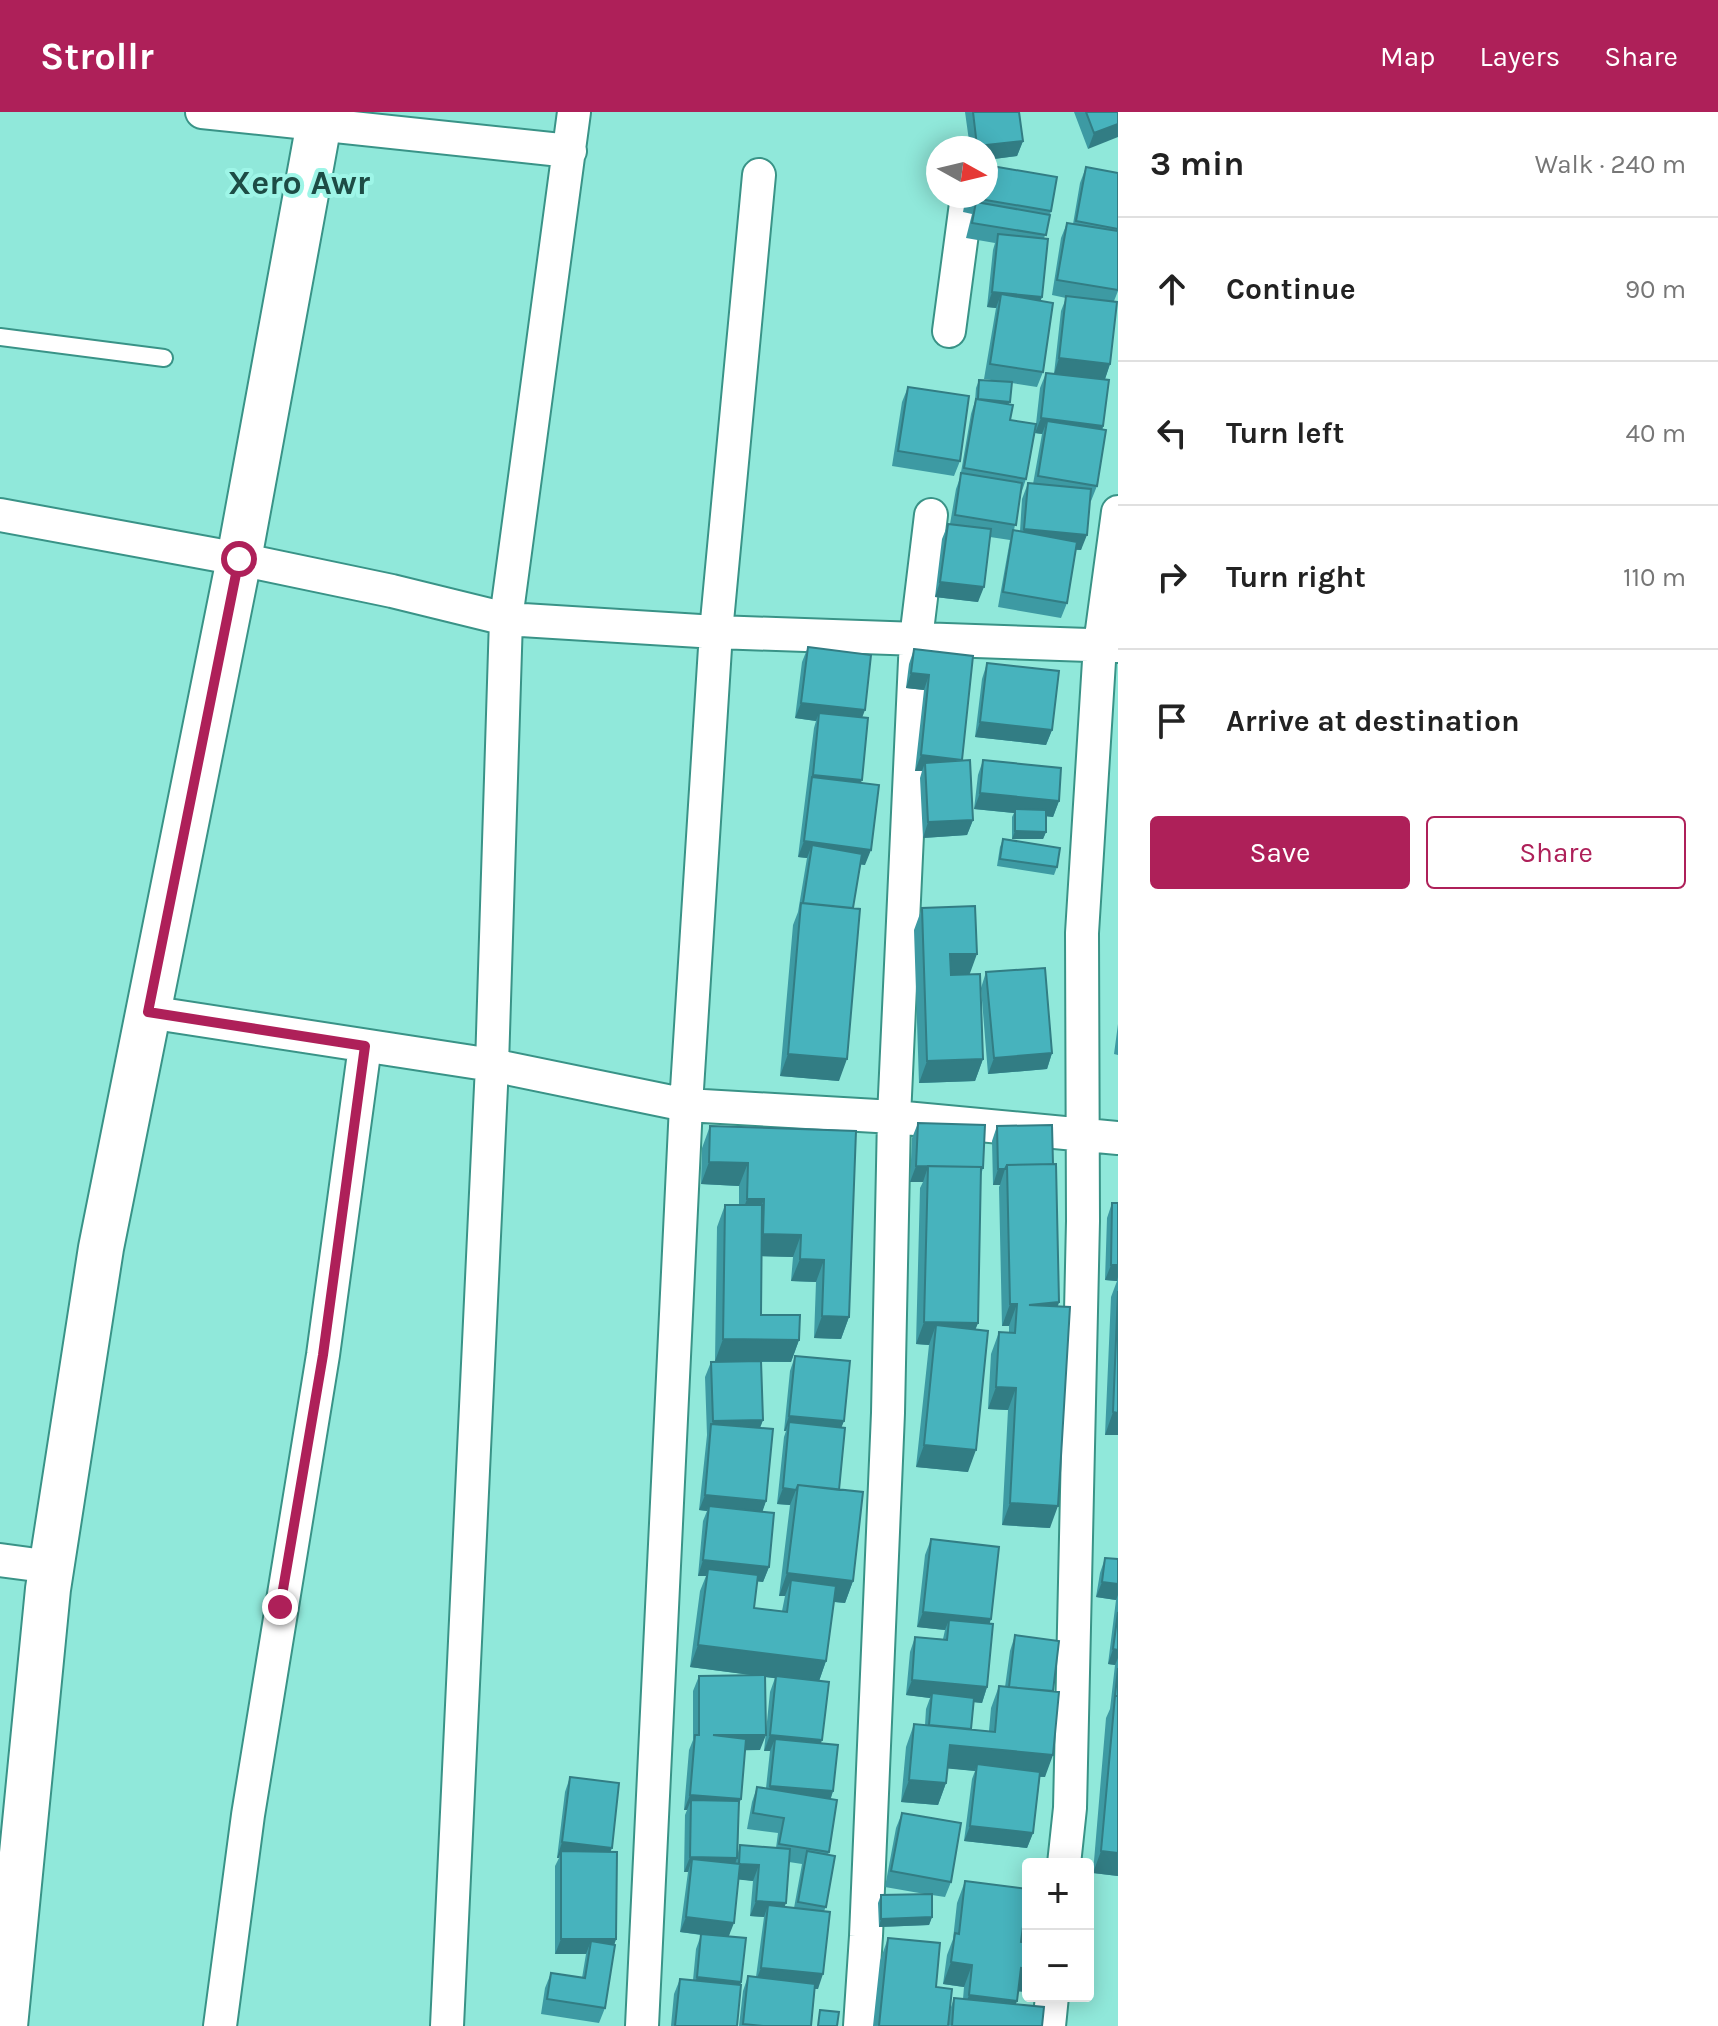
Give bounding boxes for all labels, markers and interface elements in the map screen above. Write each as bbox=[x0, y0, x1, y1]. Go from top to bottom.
text: Strollr bbox=[40, 34, 154, 79]
text: Map bbox=[1380, 40, 1435, 73]
text: Layers bbox=[1479, 40, 1560, 73]
text: Share bbox=[1604, 40, 1678, 73]
north arrow bbox=[926, 136, 998, 208]
text: 3 min bbox=[1150, 144, 1244, 184]
text: Walk · 240 m bbox=[1535, 149, 1686, 180]
district label: Xero Awr bbox=[228, 163, 371, 203]
icon: ahead bbox=[1150, 267, 1194, 311]
text: Continue bbox=[1226, 271, 1356, 307]
text: 90 m bbox=[1625, 274, 1686, 305]
icon: left bbox=[1150, 411, 1194, 455]
text: Turn left bbox=[1226, 415, 1344, 451]
text: 40 m bbox=[1626, 418, 1686, 449]
route start bbox=[221, 541, 257, 577]
icon: right bbox=[1150, 555, 1194, 599]
text: Turn right bbox=[1226, 559, 1366, 595]
text: 110 m bbox=[1623, 562, 1686, 593]
icon: arrive bbox=[1150, 699, 1194, 743]
text: Arrive at destination bbox=[1226, 703, 1520, 739]
button: Save bbox=[1150, 816, 1410, 889]
button: Share bbox=[1426, 816, 1686, 889]
route end bbox=[262, 1589, 298, 1625]
map controls bbox=[1022, 1858, 1094, 2002]
button: + bbox=[1022, 1858, 1094, 1930]
button: − bbox=[1022, 1930, 1094, 2002]

